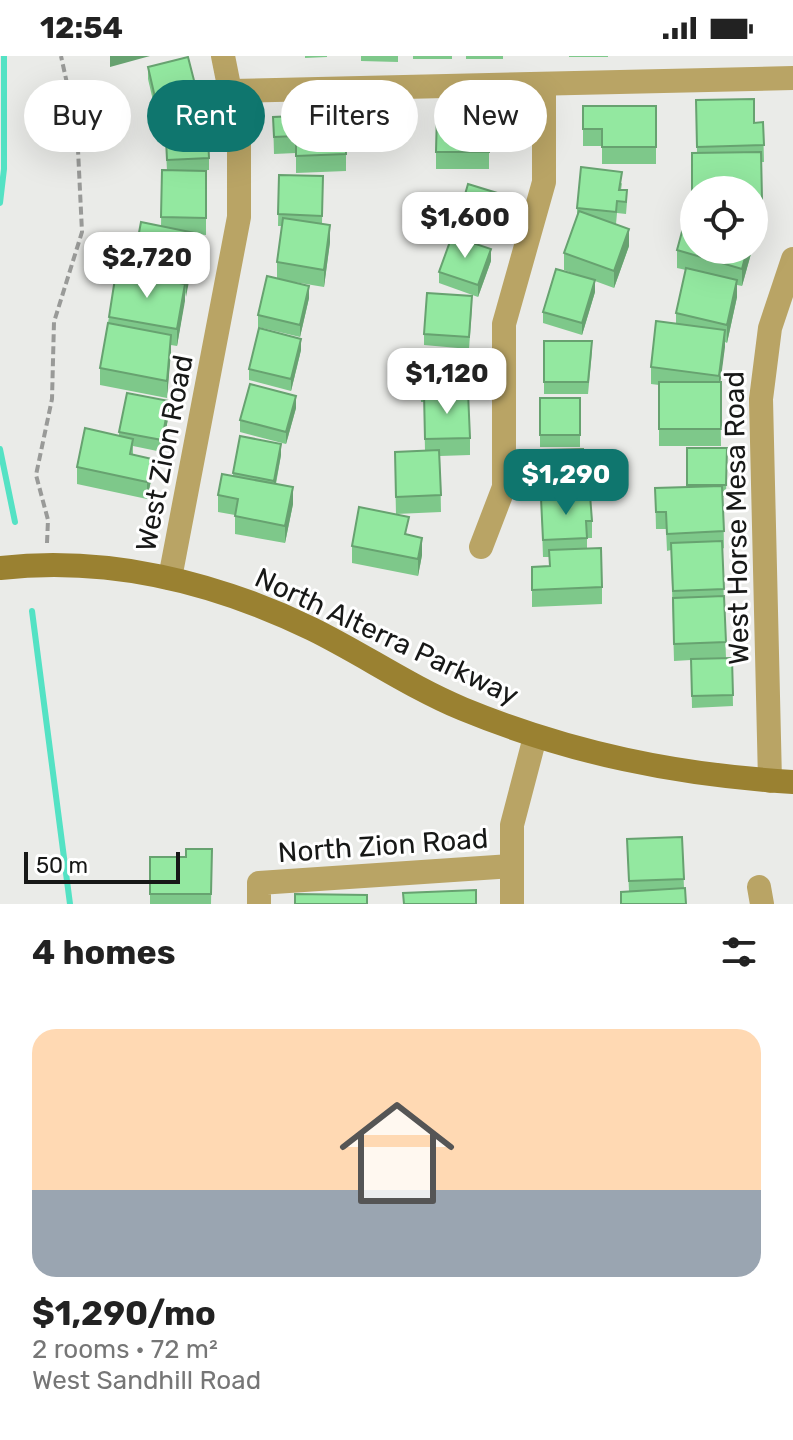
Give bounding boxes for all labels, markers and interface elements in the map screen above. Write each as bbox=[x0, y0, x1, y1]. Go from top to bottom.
text: 12:54 bbox=[40, 10, 123, 46]
chip: Buy bbox=[24, 80, 131, 152]
chip: Rent bbox=[147, 80, 265, 152]
chip: Filters bbox=[281, 80, 418, 152]
chip: New bbox=[434, 80, 547, 152]
map controls bbox=[680, 176, 768, 264]
button: locate bbox=[680, 176, 768, 264]
pin: $1,600 bbox=[400, 192, 530, 260]
text: $1,600 bbox=[420, 202, 510, 233]
pin: $2,720 bbox=[82, 232, 212, 300]
text: $2,720 bbox=[102, 242, 192, 273]
pin: $1,120 bbox=[382, 348, 512, 416]
street label: West Zion Road bbox=[129, 352, 200, 554]
text: $1,120 bbox=[405, 358, 489, 389]
street label: West Horse Mesa Road bbox=[717, 371, 756, 665]
pin: $1,290 bbox=[501, 449, 631, 517]
text: $1,290 bbox=[522, 459, 610, 490]
street label: North Alterra Parkway bbox=[250, 561, 524, 712]
street label: North Zion Road bbox=[277, 822, 489, 869]
scale bar bbox=[24, 848, 180, 884]
text: 50 m bbox=[36, 852, 88, 879]
icon: filters bbox=[717, 930, 761, 974]
text: 4 homes bbox=[32, 932, 175, 973]
icon: home bbox=[325, 1081, 469, 1225]
text: $1,290/mo bbox=[32, 1293, 216, 1334]
text: 2 rooms · 72 m² bbox=[32, 1334, 218, 1365]
text: West Sandhill Road bbox=[32, 1365, 261, 1396]

